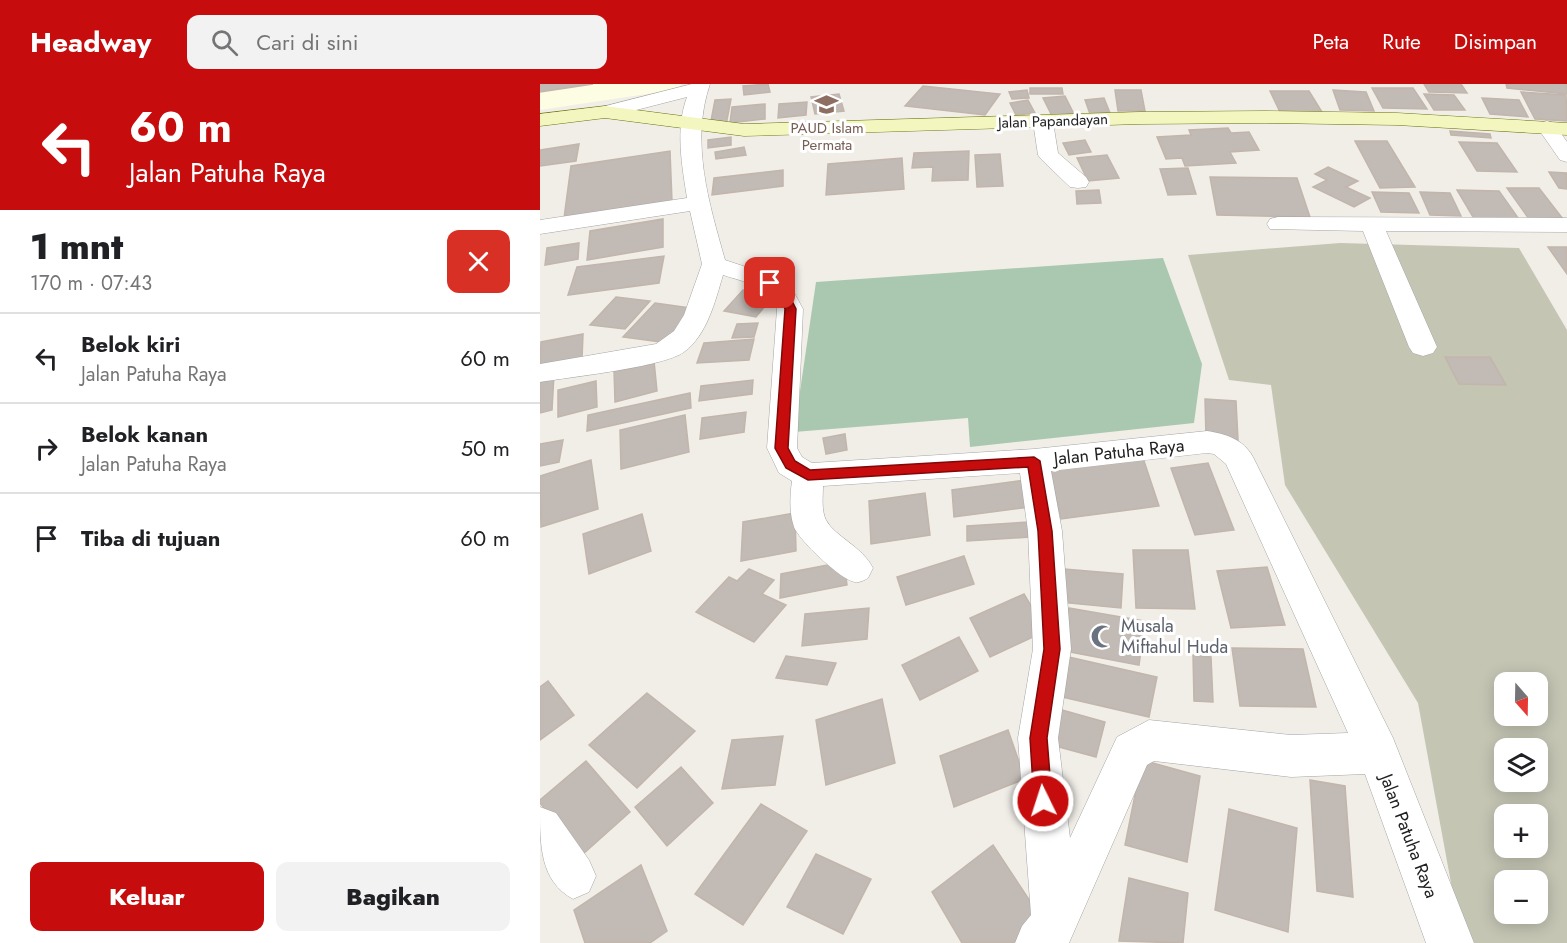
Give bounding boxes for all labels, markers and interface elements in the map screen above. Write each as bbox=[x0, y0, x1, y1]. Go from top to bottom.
search box bbox=[187, 15, 607, 69]
text: Headway bbox=[30, 22, 151, 63]
icon: search bbox=[208, 26, 241, 59]
text: Cari di sini bbox=[256, 26, 359, 58]
text: Peta bbox=[1312, 27, 1349, 57]
text: Rute bbox=[1382, 27, 1421, 57]
text: Disimpan bbox=[1454, 27, 1537, 57]
school or university icon: PAUD Islam Permata bbox=[814, 91, 840, 117]
text: 60 m bbox=[129, 97, 232, 158]
icon: left bbox=[30, 108, 108, 186]
street label: Jalan Papandayan bbox=[996, 108, 1108, 134]
place label: PAUD Islam Permata bbox=[790, 117, 864, 156]
text: Jalan Patuha Raya bbox=[129, 153, 326, 192]
text: 1 mnt bbox=[30, 220, 123, 272]
button: close bbox=[447, 230, 510, 293]
pin bbox=[744, 257, 795, 308]
icon: arrive bbox=[753, 266, 786, 299]
text: 170 m · 07:43 bbox=[30, 269, 152, 298]
text: Belok kiri bbox=[81, 328, 180, 360]
icon: left bbox=[30, 342, 63, 375]
text: 60 m bbox=[460, 342, 510, 374]
text: Jalan Patuha Raya bbox=[81, 360, 227, 389]
text: Belok kanan bbox=[81, 418, 208, 450]
icon: right bbox=[30, 432, 63, 465]
text: 50 m bbox=[461, 432, 510, 464]
street label: Jalan Patuha Raya bbox=[1050, 432, 1186, 472]
text: Jalan Patuha Raya bbox=[81, 450, 227, 479]
icon: arrive bbox=[30, 522, 63, 555]
text: Tiba di tujuan bbox=[81, 522, 220, 554]
text: 60 m bbox=[460, 522, 510, 554]
place label: Musala Miftahul Huda bbox=[1121, 613, 1228, 660]
mosque icon: Musala Miftahul Huda bbox=[1090, 623, 1116, 649]
north arrow bbox=[1494, 672, 1548, 726]
map controls bbox=[1494, 672, 1548, 924]
button: layers bbox=[1494, 738, 1548, 792]
street label: Jalan Patuha Raya bbox=[1373, 768, 1445, 902]
position arrow bbox=[1011, 769, 1075, 833]
button: + bbox=[1494, 804, 1548, 858]
button: Keluar bbox=[30, 862, 264, 931]
button: Bagikan bbox=[276, 862, 510, 931]
button: − bbox=[1494, 870, 1548, 924]

